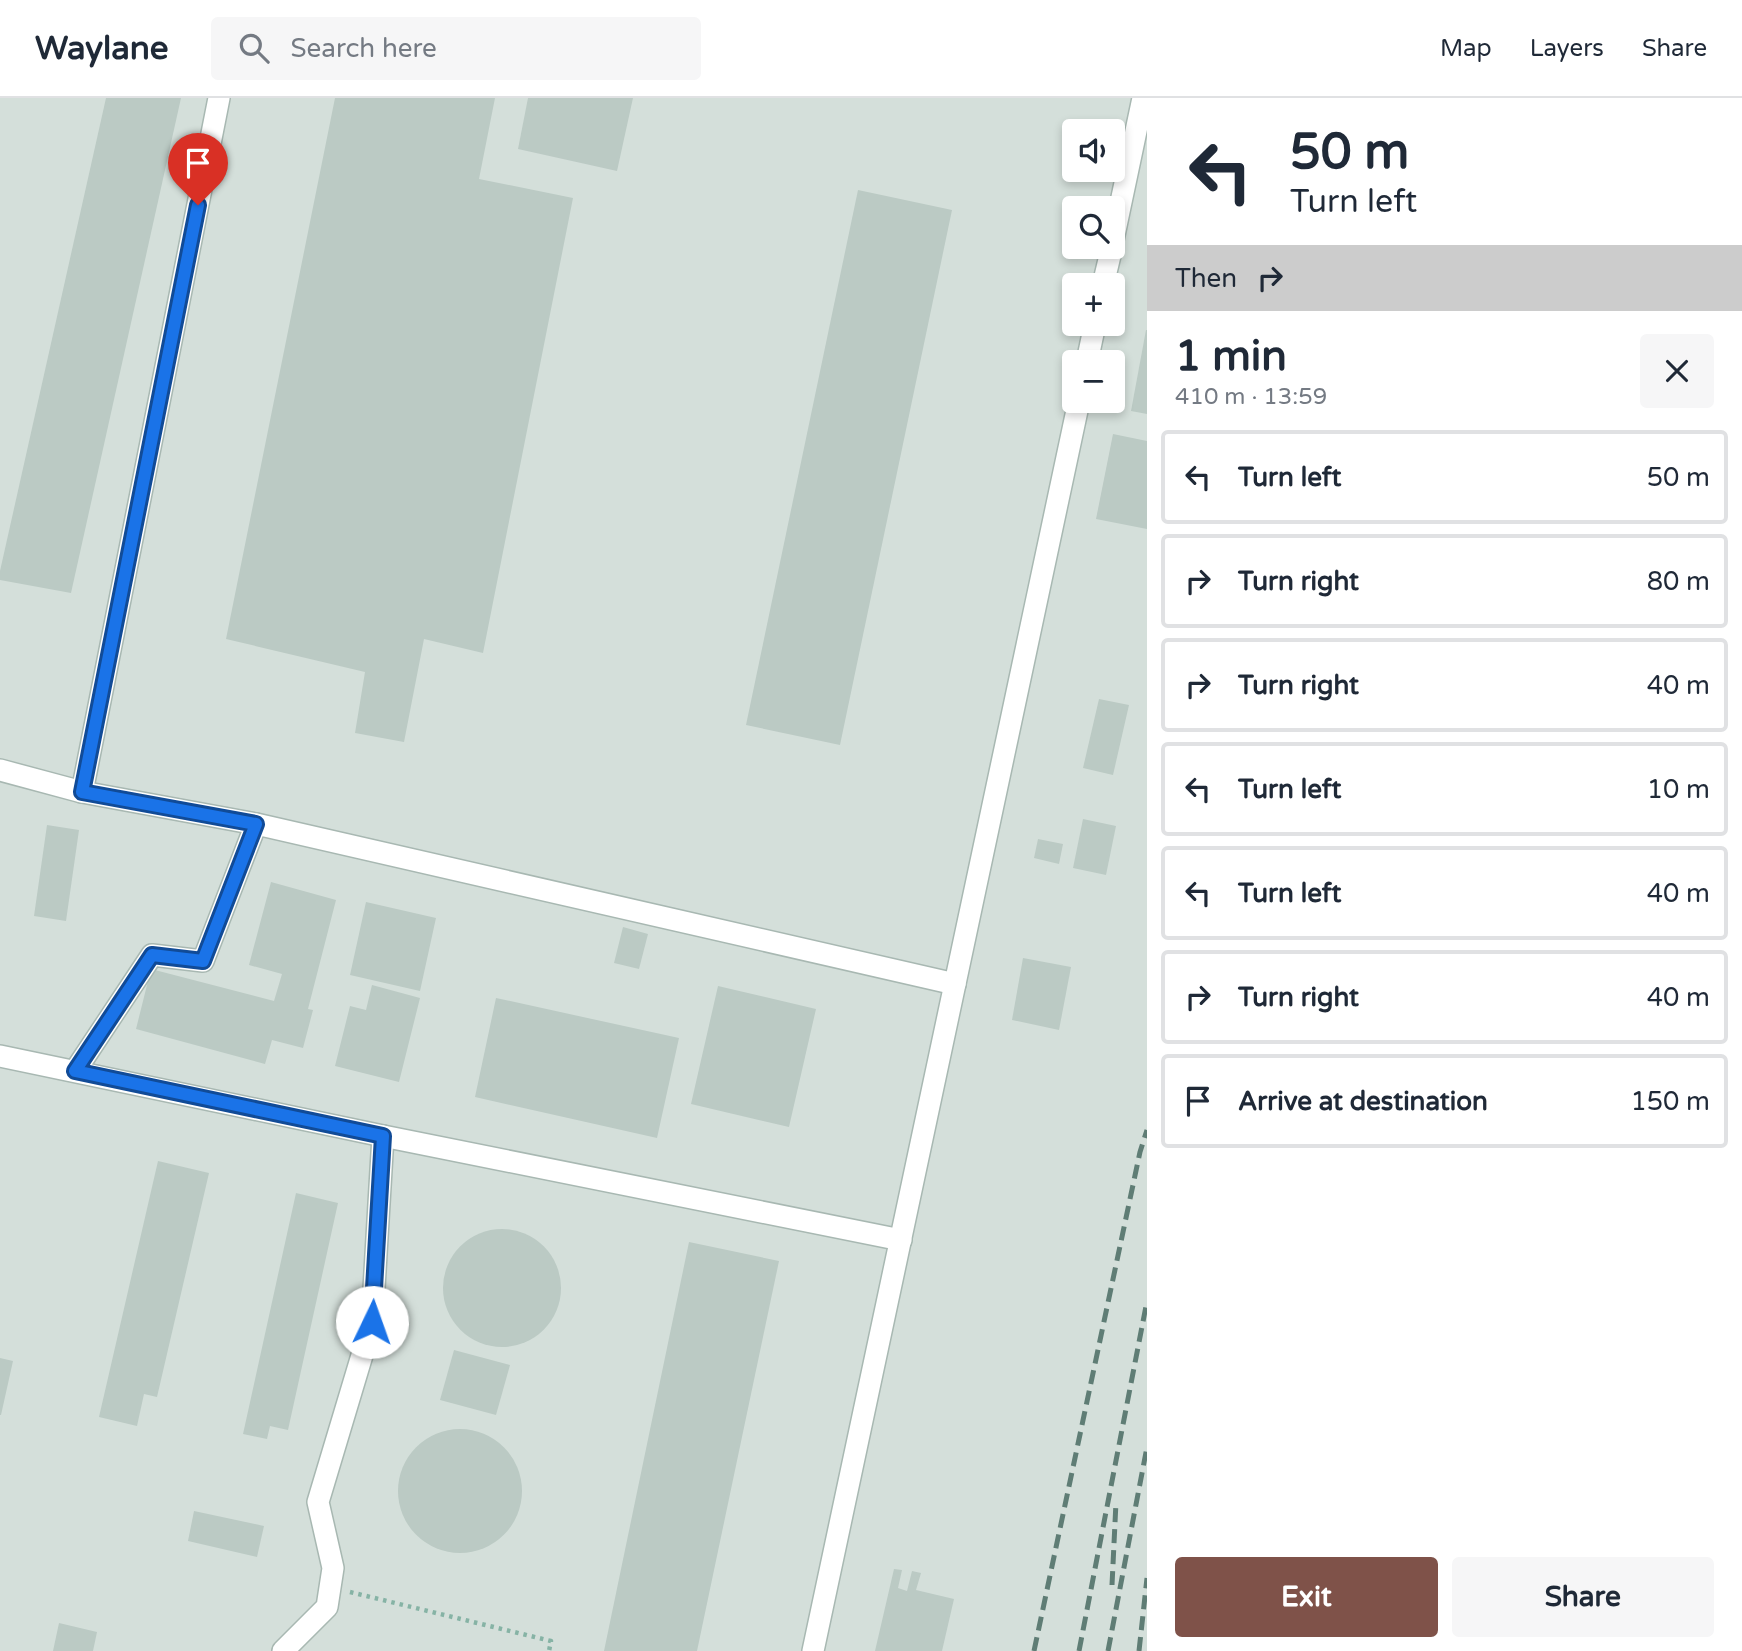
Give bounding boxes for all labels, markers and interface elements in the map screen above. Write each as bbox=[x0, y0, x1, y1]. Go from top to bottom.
search box bbox=[211, 17, 701, 80]
text: Waylane bbox=[35, 29, 169, 68]
icon: search bbox=[235, 29, 273, 67]
text: Search here bbox=[291, 33, 437, 64]
text: Map bbox=[1440, 34, 1492, 63]
text: Layers bbox=[1530, 34, 1604, 63]
text: Share bbox=[1642, 34, 1707, 63]
map controls bbox=[1062, 119, 1125, 413]
button: sound bbox=[1062, 119, 1125, 182]
text: 50 m bbox=[1290, 123, 1409, 182]
icon: left bbox=[1175, 126, 1266, 217]
pin bbox=[168, 133, 228, 205]
icon: arrive bbox=[179, 144, 217, 182]
text: Turn left bbox=[1290, 183, 1417, 221]
button: search bbox=[1062, 196, 1125, 259]
icon: right bbox=[1251, 259, 1289, 297]
text: Then bbox=[1175, 263, 1237, 294]
button: + bbox=[1062, 273, 1125, 336]
text: 1 min bbox=[1175, 331, 1287, 382]
button: close bbox=[1640, 334, 1714, 408]
button: − bbox=[1062, 350, 1125, 413]
text: 410 m · 13:59 bbox=[1175, 383, 1327, 411]
icon: left bbox=[1179, 458, 1217, 496]
text: Turn left bbox=[1238, 462, 1341, 493]
text: 50 m bbox=[1647, 462, 1710, 493]
icon: right bbox=[1179, 562, 1217, 600]
text: Turn right bbox=[1238, 566, 1359, 597]
text: 80 m bbox=[1647, 566, 1710, 597]
icon: right bbox=[1179, 666, 1217, 704]
text: Turn right bbox=[1238, 670, 1359, 701]
text: 40 m bbox=[1647, 670, 1710, 701]
icon: left bbox=[1179, 770, 1217, 808]
text: Turn left bbox=[1238, 774, 1341, 805]
text: 10 m bbox=[1647, 774, 1710, 805]
icon: left bbox=[1179, 874, 1217, 912]
text: Turn left bbox=[1238, 878, 1341, 909]
text: 40 m bbox=[1647, 878, 1710, 909]
icon: right bbox=[1179, 978, 1217, 1016]
text: Turn right bbox=[1238, 982, 1359, 1013]
text: 40 m bbox=[1647, 982, 1710, 1013]
icon: arrive bbox=[1179, 1082, 1217, 1120]
text: Arrive at destination bbox=[1238, 1086, 1488, 1117]
text: 150 m bbox=[1630, 1086, 1710, 1117]
position arrow bbox=[335, 1285, 409, 1359]
button: Exit bbox=[1175, 1557, 1438, 1637]
button: Share bbox=[1452, 1557, 1714, 1637]

